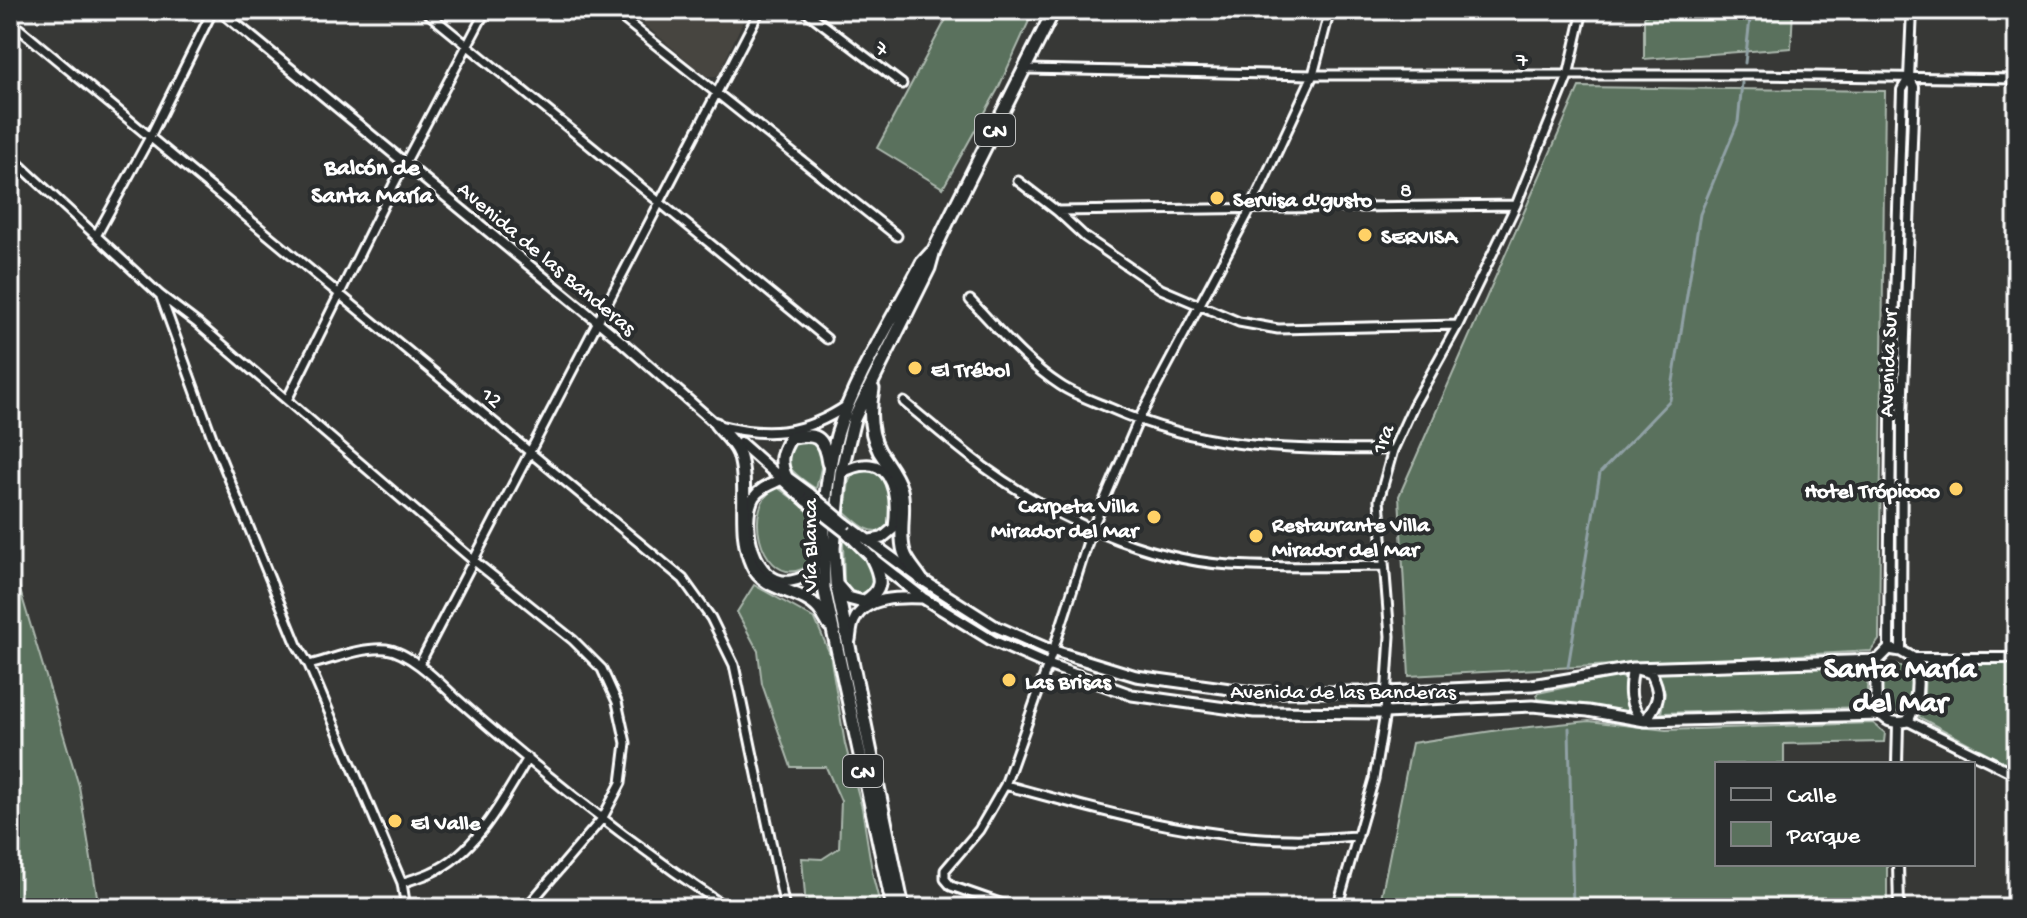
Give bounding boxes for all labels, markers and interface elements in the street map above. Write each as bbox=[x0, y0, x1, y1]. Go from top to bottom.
street label: 7 bbox=[867, 36, 893, 64]
street label: 7 bbox=[1515, 49, 1528, 75]
road number: CN bbox=[975, 114, 1015, 146]
district label: Balcón de Santa María bbox=[311, 155, 435, 212]
street label: Avenida de las Banderas bbox=[451, 178, 641, 343]
street label: 8 bbox=[1400, 179, 1412, 205]
marker: Servisa d'gusto bbox=[1208, 189, 1226, 207]
place label: Servisa d'gusto bbox=[1233, 189, 1373, 215]
marker: SERVISA bbox=[1356, 226, 1374, 244]
place label: SERVISA bbox=[1381, 226, 1459, 252]
street label: Avenida Sur bbox=[1875, 307, 1905, 418]
marker: El Trébol bbox=[906, 359, 924, 377]
place label: El Trébol bbox=[931, 359, 1010, 385]
street label: 12 bbox=[474, 382, 506, 416]
street label: 1ra bbox=[1367, 421, 1402, 459]
place label: Hotel Trópicoco bbox=[1805, 480, 1941, 506]
marker: Hotel Trópicoco bbox=[1947, 480, 1965, 498]
place label: Carpeta Villa Mirador del Mar bbox=[991, 495, 1140, 546]
street label: Vía Blanca bbox=[799, 498, 825, 592]
marker: Carpeta Villa Mirador del Mar bbox=[1145, 508, 1163, 526]
place label: Restaurante Villa Mirador del Mar bbox=[1271, 514, 1431, 565]
marker: Restaurante Villa Mirador del Mar bbox=[1247, 527, 1265, 545]
district label: Santa María del Mar bbox=[1824, 654, 1977, 723]
marker: Las Brisas bbox=[1000, 671, 1018, 689]
place label: Las Brisas bbox=[1025, 671, 1113, 697]
street label: Avenida de las Banderas bbox=[1230, 681, 1457, 707]
road number: CN bbox=[843, 755, 883, 787]
legend bbox=[1715, 762, 1975, 866]
text: Calle bbox=[1787, 783, 1837, 812]
marker: El Valle bbox=[386, 812, 404, 830]
place label: El Valle bbox=[411, 812, 481, 838]
text: Parque bbox=[1786, 823, 1861, 852]

